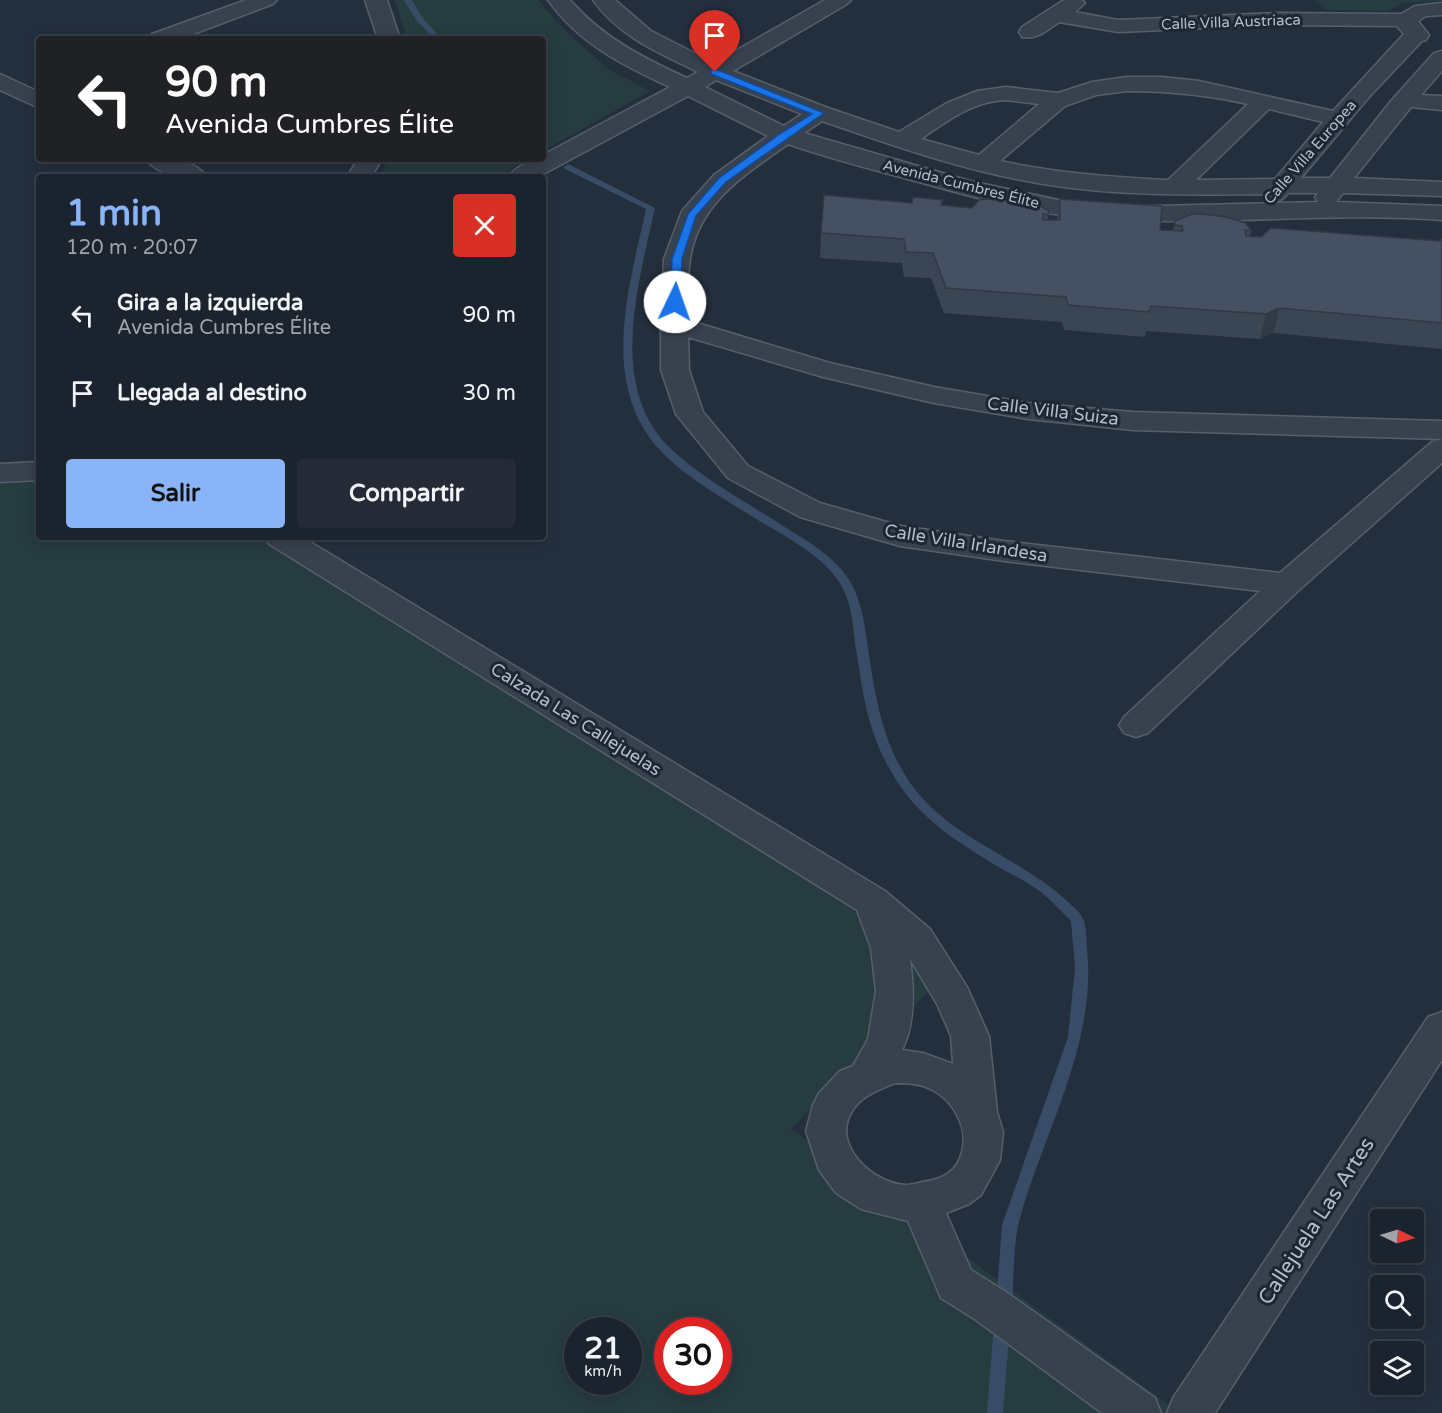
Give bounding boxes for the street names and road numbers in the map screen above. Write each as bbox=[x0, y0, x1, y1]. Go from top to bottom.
street label: Calle Villa Austriaca bbox=[1161, 11, 1301, 33]
street label: Calle Villa Europea bbox=[1260, 96, 1360, 208]
street label: Avenida Cumbres Élite bbox=[881, 156, 1041, 212]
street label: Calle Villa Suiza bbox=[986, 392, 1120, 430]
street label: Calle Villa Irlandesa bbox=[883, 519, 1049, 567]
street label: Calzada Las Callejuelas bbox=[487, 658, 665, 780]
street label: Callejuela Las Artes bbox=[1253, 1133, 1380, 1309]

